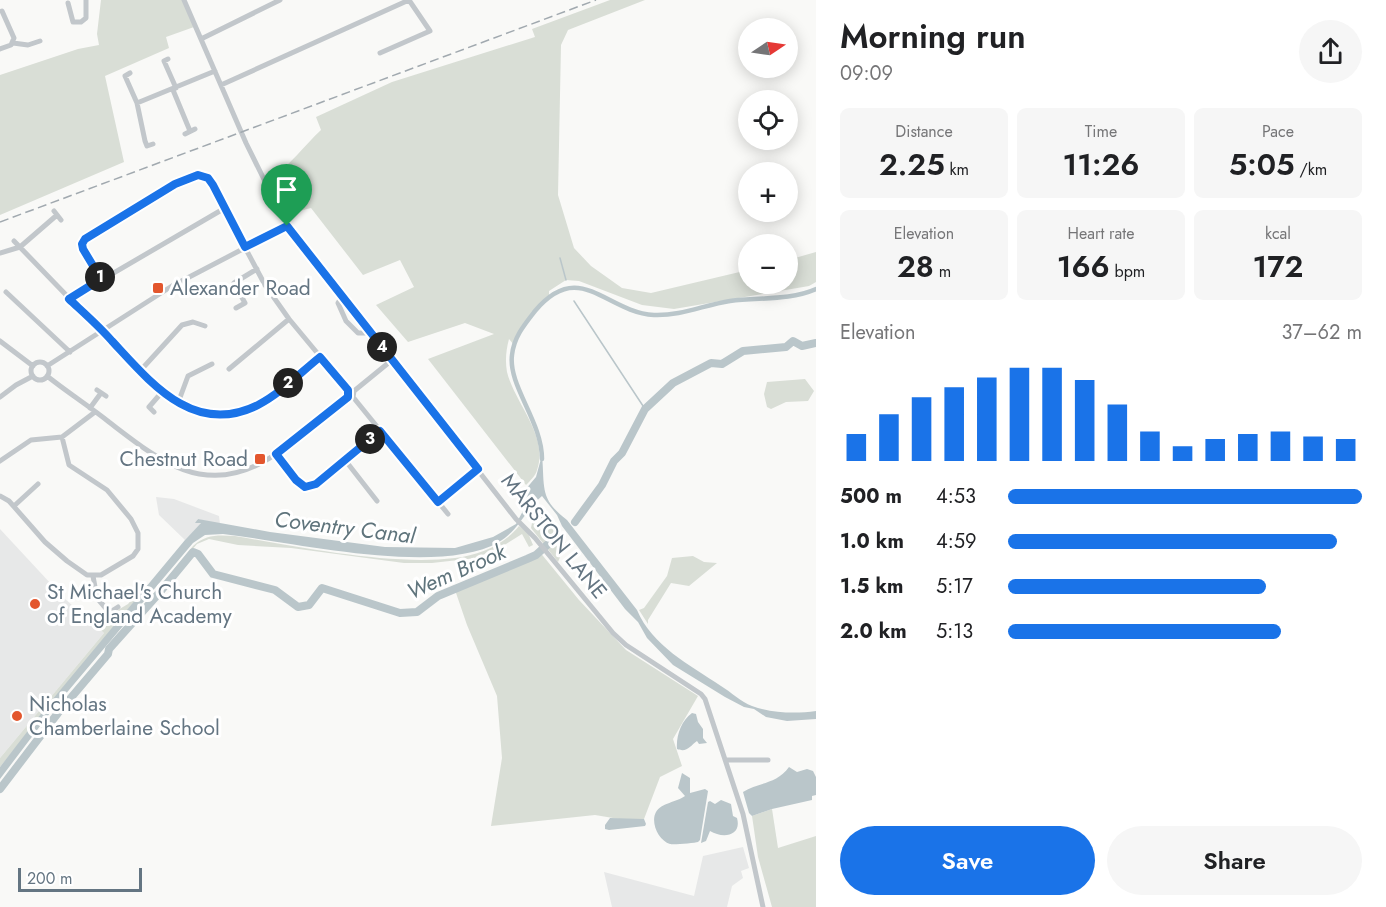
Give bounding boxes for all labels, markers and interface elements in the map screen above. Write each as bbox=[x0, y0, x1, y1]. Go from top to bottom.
text: Morning run bbox=[840, 13, 1026, 60]
north arrow bbox=[738, 18, 798, 78]
map controls bbox=[738, 18, 798, 294]
button: share bbox=[1299, 20, 1362, 83]
text: 09:09 bbox=[840, 59, 893, 88]
button: locate bbox=[738, 90, 798, 150]
text: Distance bbox=[895, 120, 953, 143]
text: Time bbox=[1085, 120, 1117, 143]
text: Pace bbox=[1262, 120, 1294, 143]
text: 2.25 bbox=[879, 143, 945, 186]
text: 11:26 bbox=[1063, 143, 1139, 186]
text: 5:05 bbox=[1229, 143, 1295, 186]
text: km bbox=[945, 158, 969, 181]
text: /km bbox=[1295, 158, 1327, 181]
button: + bbox=[738, 162, 798, 222]
pin bbox=[261, 164, 312, 226]
icon: arrive bbox=[270, 173, 303, 206]
text: Elevation bbox=[894, 222, 954, 245]
text: Heart rate bbox=[1068, 222, 1134, 245]
text: kcal bbox=[1265, 222, 1291, 245]
button: − bbox=[738, 234, 798, 294]
text: 28 bbox=[897, 245, 934, 288]
text: 166 bbox=[1057, 245, 1110, 288]
text: 172 bbox=[1253, 245, 1303, 288]
text: m bbox=[934, 260, 951, 283]
text: bpm bbox=[1110, 260, 1145, 283]
pin: 1 bbox=[85, 262, 115, 292]
text: 1 bbox=[96, 265, 104, 288]
place label: Alexander Road bbox=[170, 273, 311, 303]
marker: Alexander Road bbox=[151, 281, 165, 295]
text: Elevation bbox=[840, 318, 915, 347]
text: 37–62 m bbox=[1282, 318, 1362, 347]
pin: 4 bbox=[367, 332, 397, 362]
text: 4 bbox=[376, 335, 388, 358]
pin: 2 bbox=[273, 368, 303, 398]
text: 2 bbox=[283, 371, 293, 394]
pin: 3 bbox=[355, 424, 385, 454]
text: 3 bbox=[365, 427, 375, 450]
place label: Chestnut Road bbox=[120, 444, 248, 474]
marker: Chestnut Road bbox=[253, 452, 267, 466]
street label: MARSTON LANE bbox=[494, 467, 614, 605]
text: 500 m bbox=[840, 482, 902, 511]
text: 4:53 bbox=[936, 482, 976, 511]
water label: Coventry Canal bbox=[273, 503, 418, 552]
text: 1.0 km bbox=[840, 527, 904, 556]
text: 4:59 bbox=[936, 527, 976, 556]
water label: Wem Brook bbox=[401, 534, 512, 607]
text: 1.5 km bbox=[840, 572, 903, 601]
text: 5:17 bbox=[936, 572, 973, 601]
place label: St Michael's Church of England Academy bbox=[47, 577, 233, 631]
marker: St Michael's Church of England Academy bbox=[28, 597, 42, 611]
text: 2.0 km bbox=[840, 617, 907, 646]
text: 5:13 bbox=[936, 617, 973, 646]
place label: Nicholas Chamberlaine School bbox=[29, 689, 220, 743]
marker: Nicholas Chamberlaine School bbox=[10, 709, 24, 723]
button: Save bbox=[840, 826, 1095, 895]
button: Share bbox=[1107, 826, 1362, 895]
scale bar bbox=[18, 865, 142, 892]
text: 200 m bbox=[27, 867, 73, 890]

